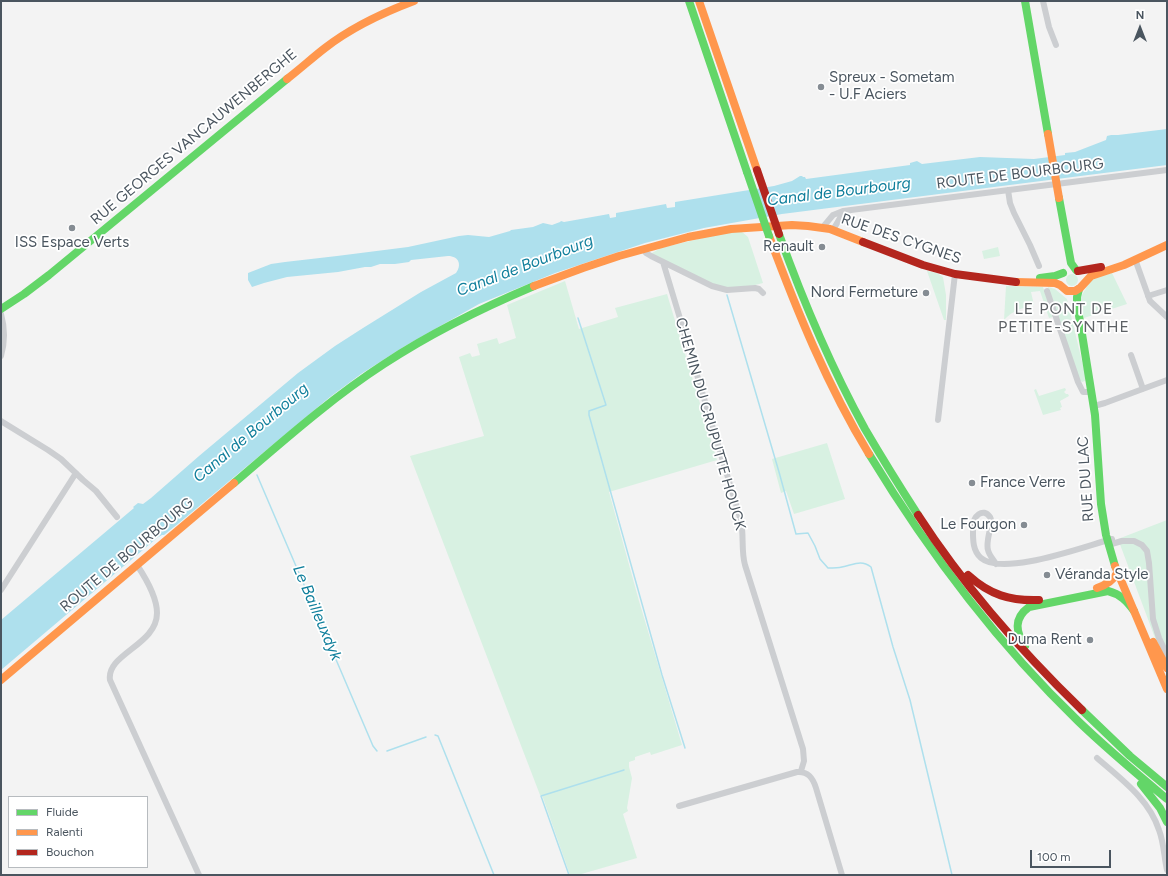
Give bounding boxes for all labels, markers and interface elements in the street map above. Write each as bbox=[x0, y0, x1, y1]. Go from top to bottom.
north arrow bbox=[1120, 8, 1160, 48]
text: N bbox=[1136, 9, 1144, 22]
street label: RUE GEORGES VANCAUWENBERGHE bbox=[87, 45, 301, 229]
place label: Spreux - Sometam - U.F Aciers bbox=[829, 69, 954, 104]
marker: Spreux - Sometam - U.F Aciers bbox=[816, 82, 826, 92]
street label: ROUTE DE BOURBOURG bbox=[935, 155, 1105, 193]
water label: Canal de Bourbourg bbox=[766, 174, 912, 210]
street label: RUE DES CYGNES bbox=[839, 210, 963, 268]
marker: ISS Espace Verts bbox=[67, 223, 77, 233]
water label: Canal de Bourbourg bbox=[454, 231, 596, 301]
place label: ISS Espace Verts bbox=[15, 234, 129, 252]
place label: Renault bbox=[763, 238, 814, 256]
marker: Renault bbox=[817, 242, 827, 252]
place label: Nord Fermeture bbox=[811, 284, 918, 302]
marker: Nord Fermeture bbox=[921, 288, 931, 298]
district label: LE PONT DE PETITE-SYNTHE bbox=[998, 299, 1130, 337]
street label: CHEMIN DU CRUPUTTE HOUCK bbox=[671, 316, 749, 532]
water label: Canal de Bourbourg bbox=[189, 379, 313, 487]
street label: RUE DU LAC bbox=[1074, 436, 1098, 522]
place label: France Verre bbox=[980, 474, 1065, 492]
marker: France Verre bbox=[967, 478, 977, 488]
street label: ROUTE DE BOURBOURG bbox=[57, 494, 197, 616]
place label: Le Fourgon bbox=[940, 516, 1016, 534]
marker: Le Fourgon bbox=[1019, 520, 1029, 530]
water label: Le Bailleuxdyk bbox=[288, 562, 346, 664]
place label: Véranda Style bbox=[1055, 566, 1148, 584]
marker: Véranda Style bbox=[1042, 570, 1052, 580]
place label: Duma Rent bbox=[1008, 631, 1082, 649]
marker: Duma Rent bbox=[1085, 635, 1095, 645]
legend bbox=[8, 796, 148, 868]
text: Fluide bbox=[46, 805, 78, 819]
text: Ralenti bbox=[46, 825, 83, 839]
scale bar bbox=[1032, 842, 1113, 868]
text: Bouchon bbox=[46, 845, 94, 859]
text: 100 m bbox=[1037, 850, 1071, 864]

